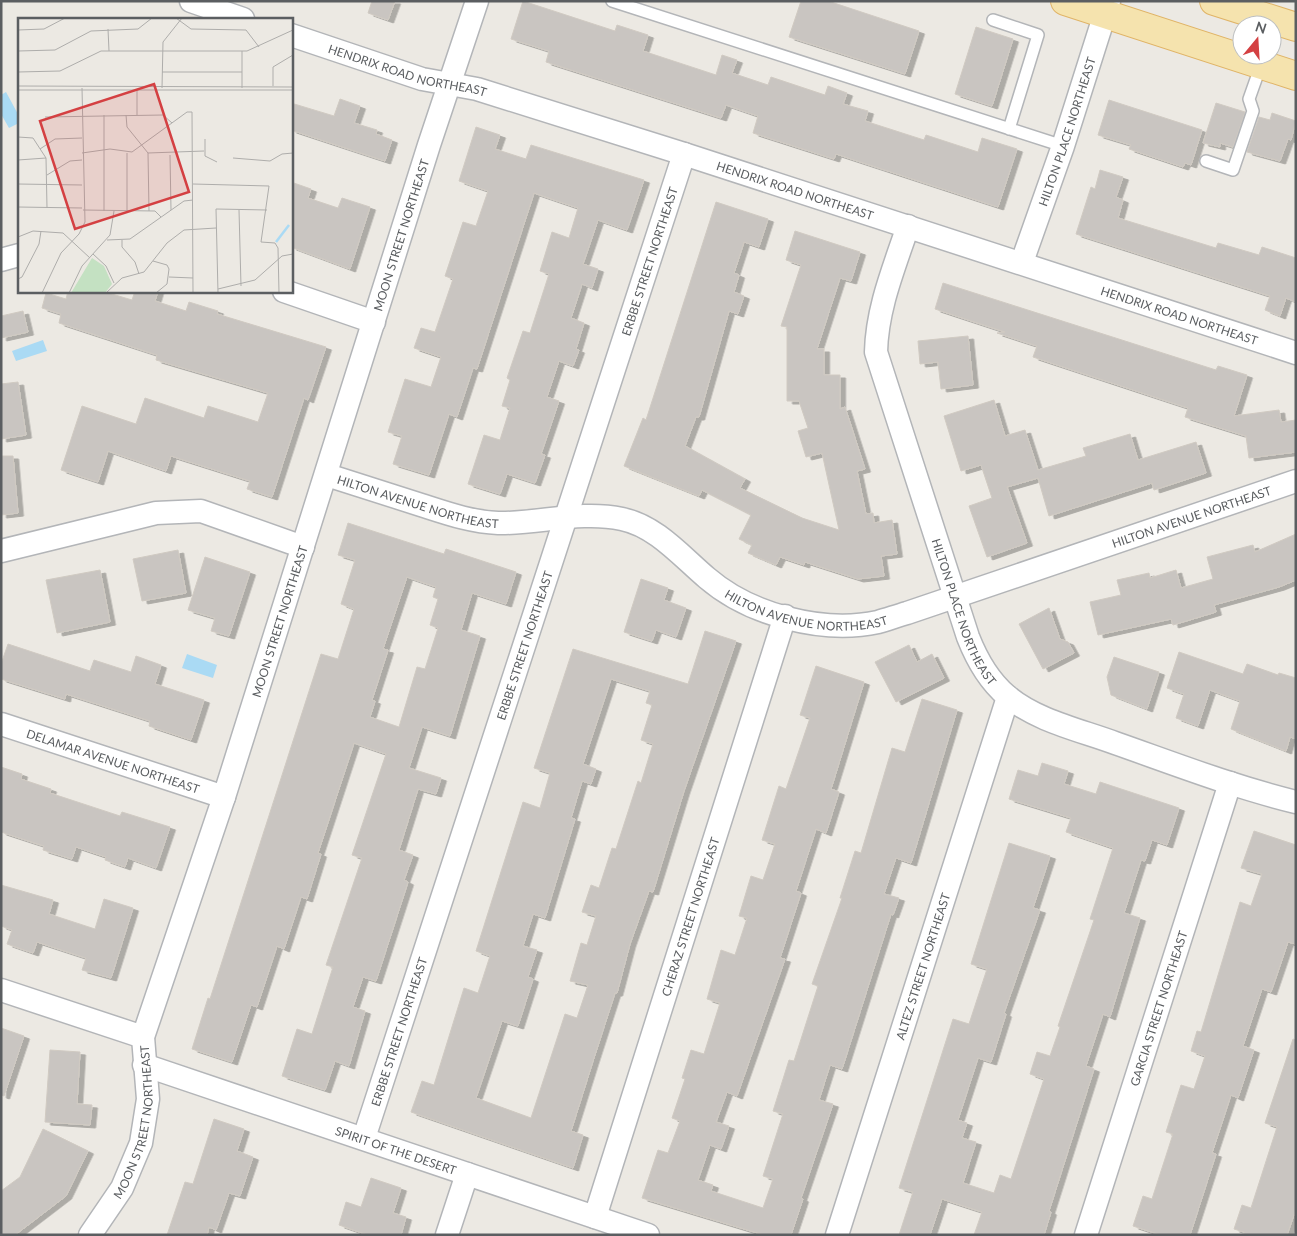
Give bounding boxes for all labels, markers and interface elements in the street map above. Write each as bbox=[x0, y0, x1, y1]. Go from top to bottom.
north arrow bbox=[1232, 15, 1282, 65]
text: N bbox=[1253, 17, 1269, 37]
inset map bbox=[18, 18, 292, 292]
street label: HENDRIX ROAD NORTHEAST bbox=[326, 41, 489, 99]
street label: HILTON PLACE NORTHEAST bbox=[1035, 55, 1098, 208]
street label: MOON STREET NORTHEAST bbox=[370, 157, 432, 313]
street label: HENDRIX ROAD NORTHEAST bbox=[715, 158, 876, 223]
street label: ERBBE STREET NORTHEAST bbox=[618, 185, 680, 338]
street label: HENDRIX ROAD NORTHEAST bbox=[1099, 283, 1260, 348]
street label: HILTON AVENUE NORTHEAST bbox=[335, 471, 499, 531]
street label: HILTON AVENUE NORTHEAST bbox=[1110, 483, 1273, 550]
street label: HILTON PLACE NORTHEAST bbox=[929, 536, 1000, 688]
street label: MOON STREET NORTHEAST bbox=[248, 543, 310, 699]
street label: ERBBE STREET NORTHEAST bbox=[493, 569, 555, 722]
street label: HILTON AVENUE NORTHEAST bbox=[722, 586, 889, 633]
street label: DELAMAR AVENUE NORTHEAST bbox=[25, 725, 202, 796]
street label: CHERAZ STREET NORTHEAST bbox=[658, 835, 722, 998]
street label: ALTEZ STREET NORTHEAST bbox=[892, 891, 953, 1042]
street label: GARCIA STREET NORTHEAST bbox=[1126, 929, 1190, 1088]
street label: ERBBE STREET NORTHEAST bbox=[367, 955, 430, 1108]
street label: MOON STREET NORTHEAST bbox=[110, 1045, 156, 1201]
street label: SPIRIT OF THE DESERT bbox=[334, 1123, 459, 1177]

